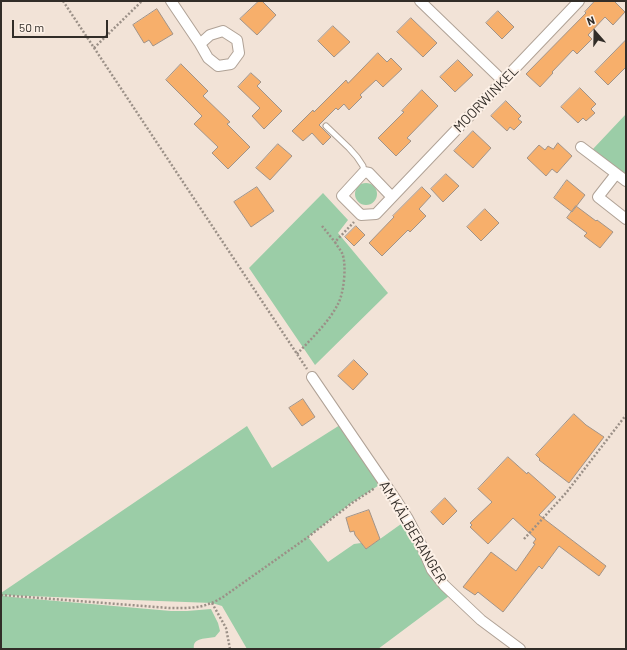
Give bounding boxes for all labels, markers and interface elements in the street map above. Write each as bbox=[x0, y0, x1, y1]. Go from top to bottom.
scale bar bbox=[14, 12, 110, 38]
north arrow bbox=[575, 12, 615, 52]
text: N bbox=[585, 13, 596, 28]
text: 50 m bbox=[19, 20, 44, 34]
street label: MOORWINKEL bbox=[450, 62, 522, 136]
street label: AM KÄLBERANGER bbox=[376, 478, 450, 586]

